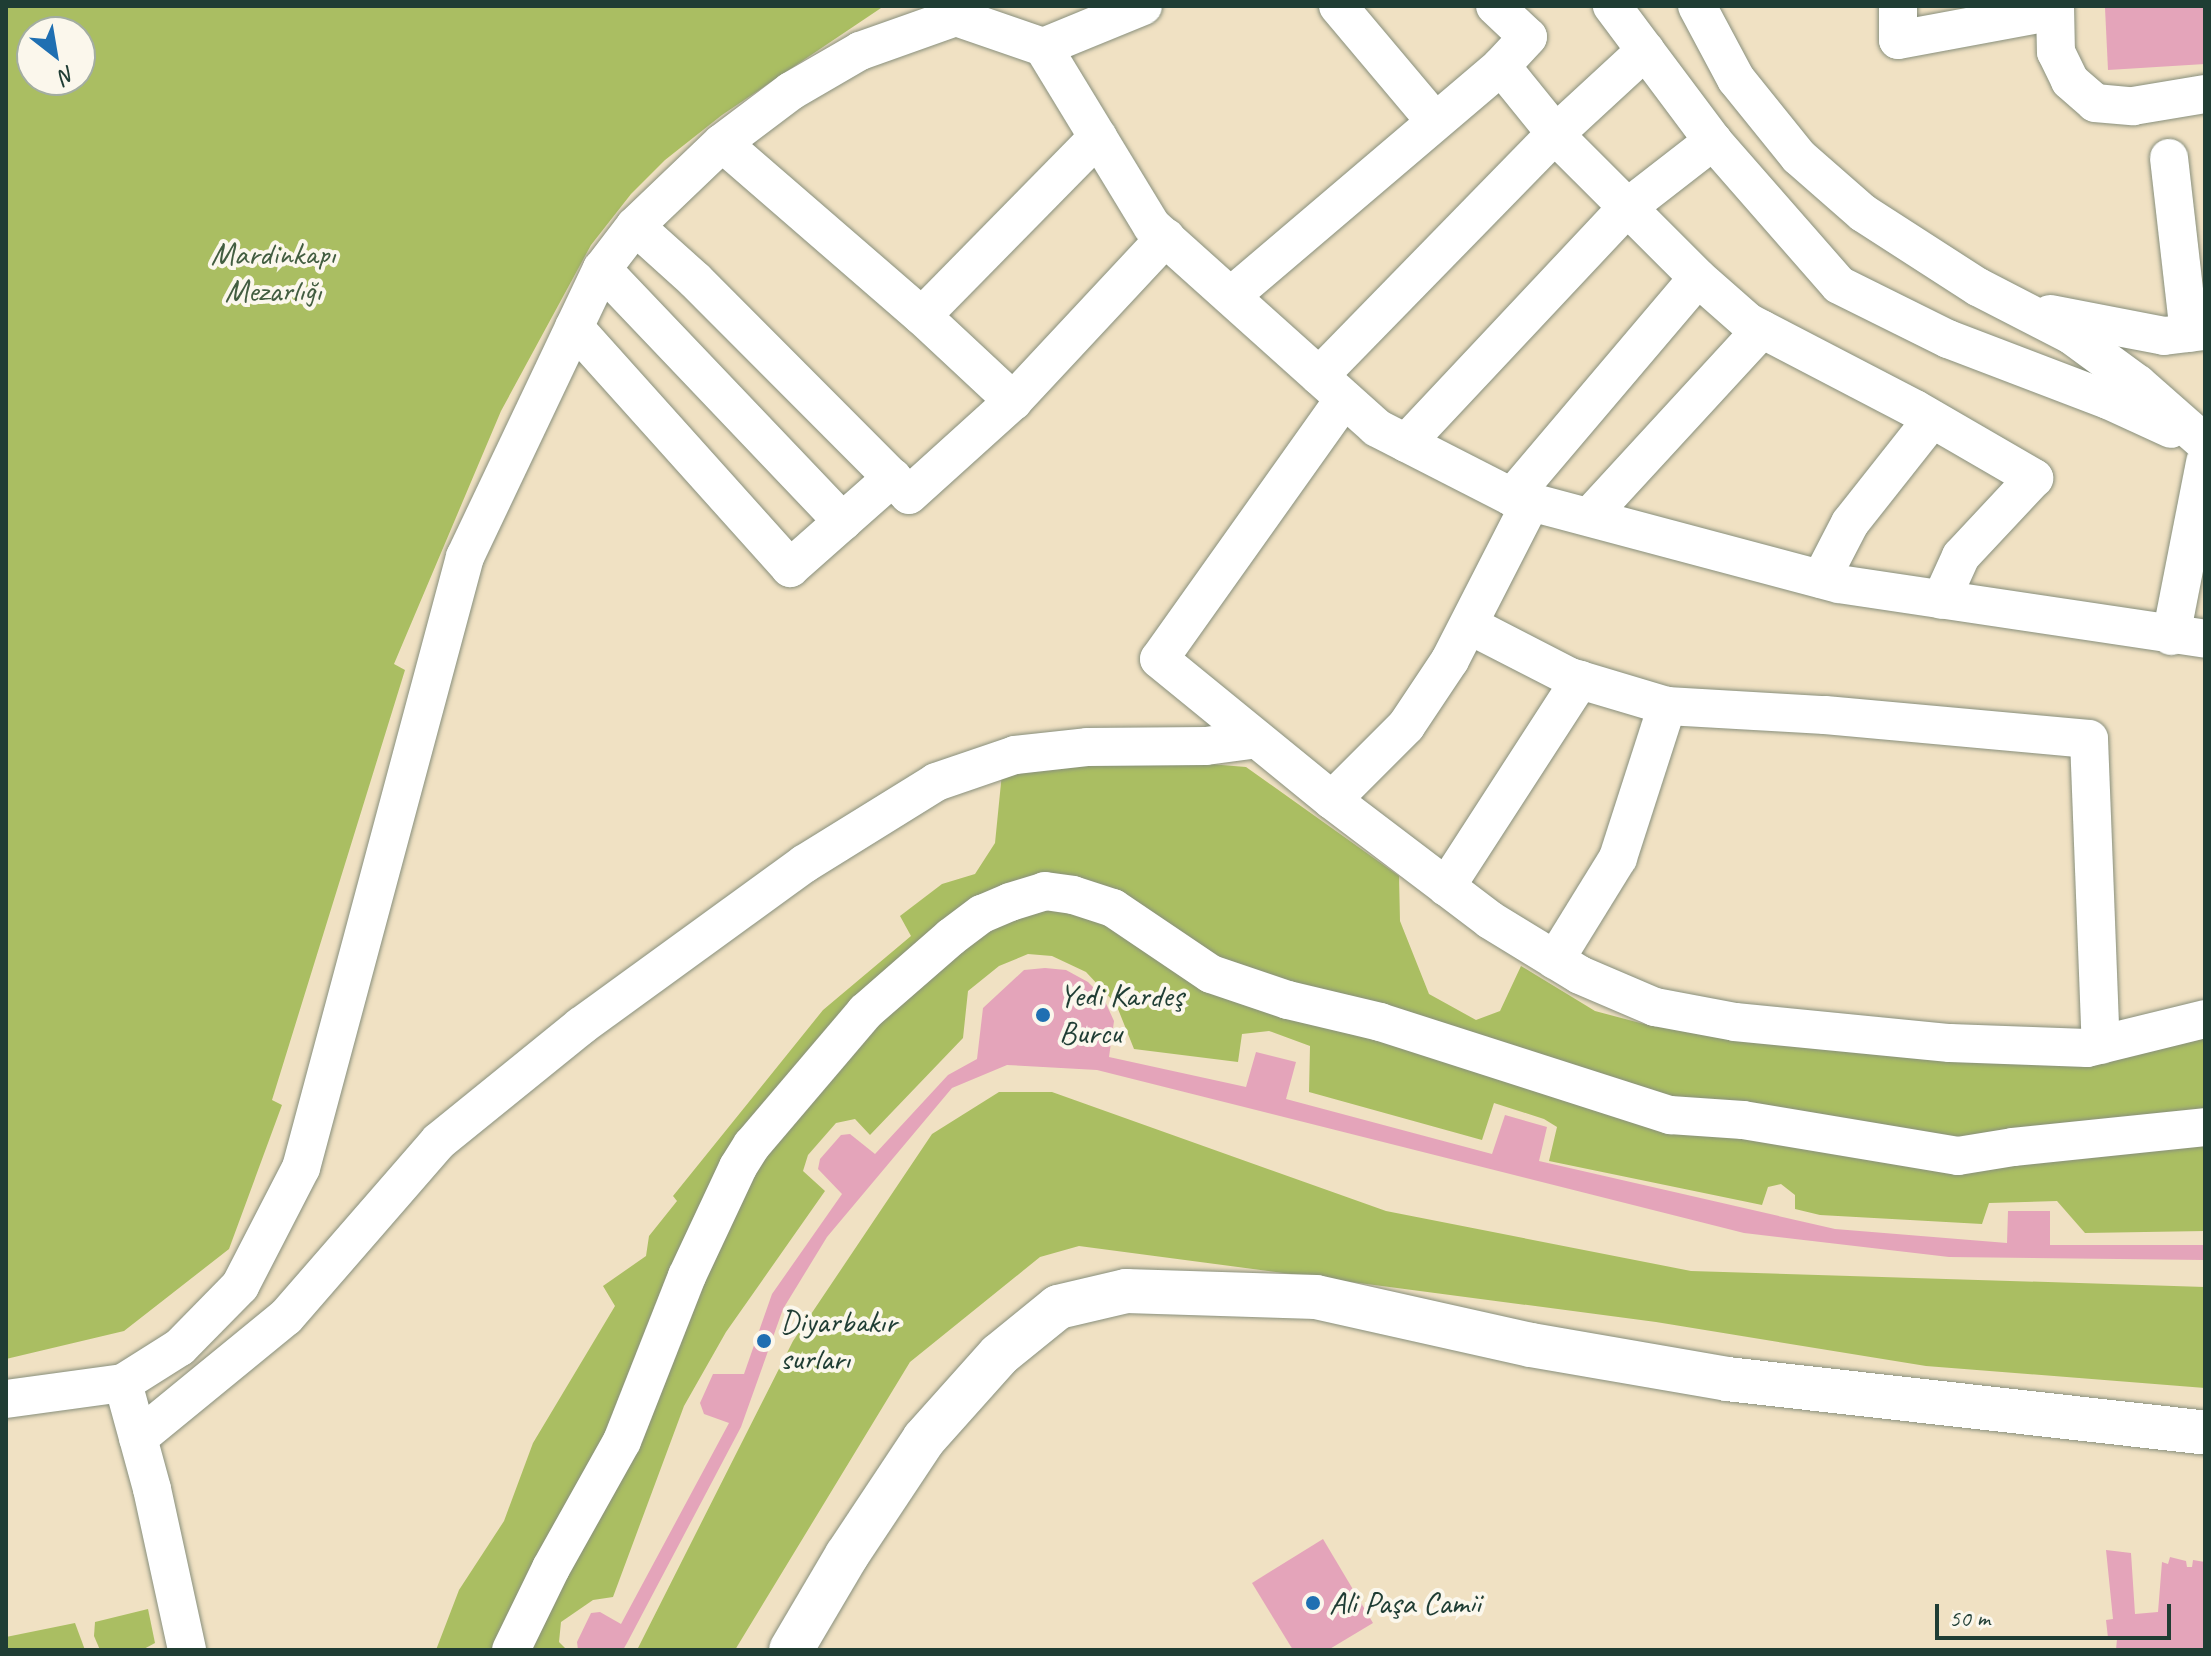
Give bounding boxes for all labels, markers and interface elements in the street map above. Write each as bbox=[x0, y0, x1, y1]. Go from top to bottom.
north arrow bbox=[16, 16, 96, 96]
text: N bbox=[54, 59, 80, 90]
park label: Mardinkapı Mezarlığı bbox=[211, 236, 335, 311]
place label: Yedi Kardeş Burcu bbox=[1059, 978, 1184, 1053]
marker: Yedi Kardeş Burcu bbox=[1034, 1006, 1052, 1024]
place label: Diyarbakır surları bbox=[780, 1304, 896, 1379]
marker: Diyarbakır surları bbox=[755, 1332, 773, 1350]
place label: Ali Paşa Camii bbox=[1329, 1584, 1483, 1622]
scale bar bbox=[1939, 1588, 2175, 1638]
marker: Ali Paşa Camii bbox=[1304, 1594, 1322, 1612]
text: 50 m bbox=[1949, 1603, 1990, 1633]

